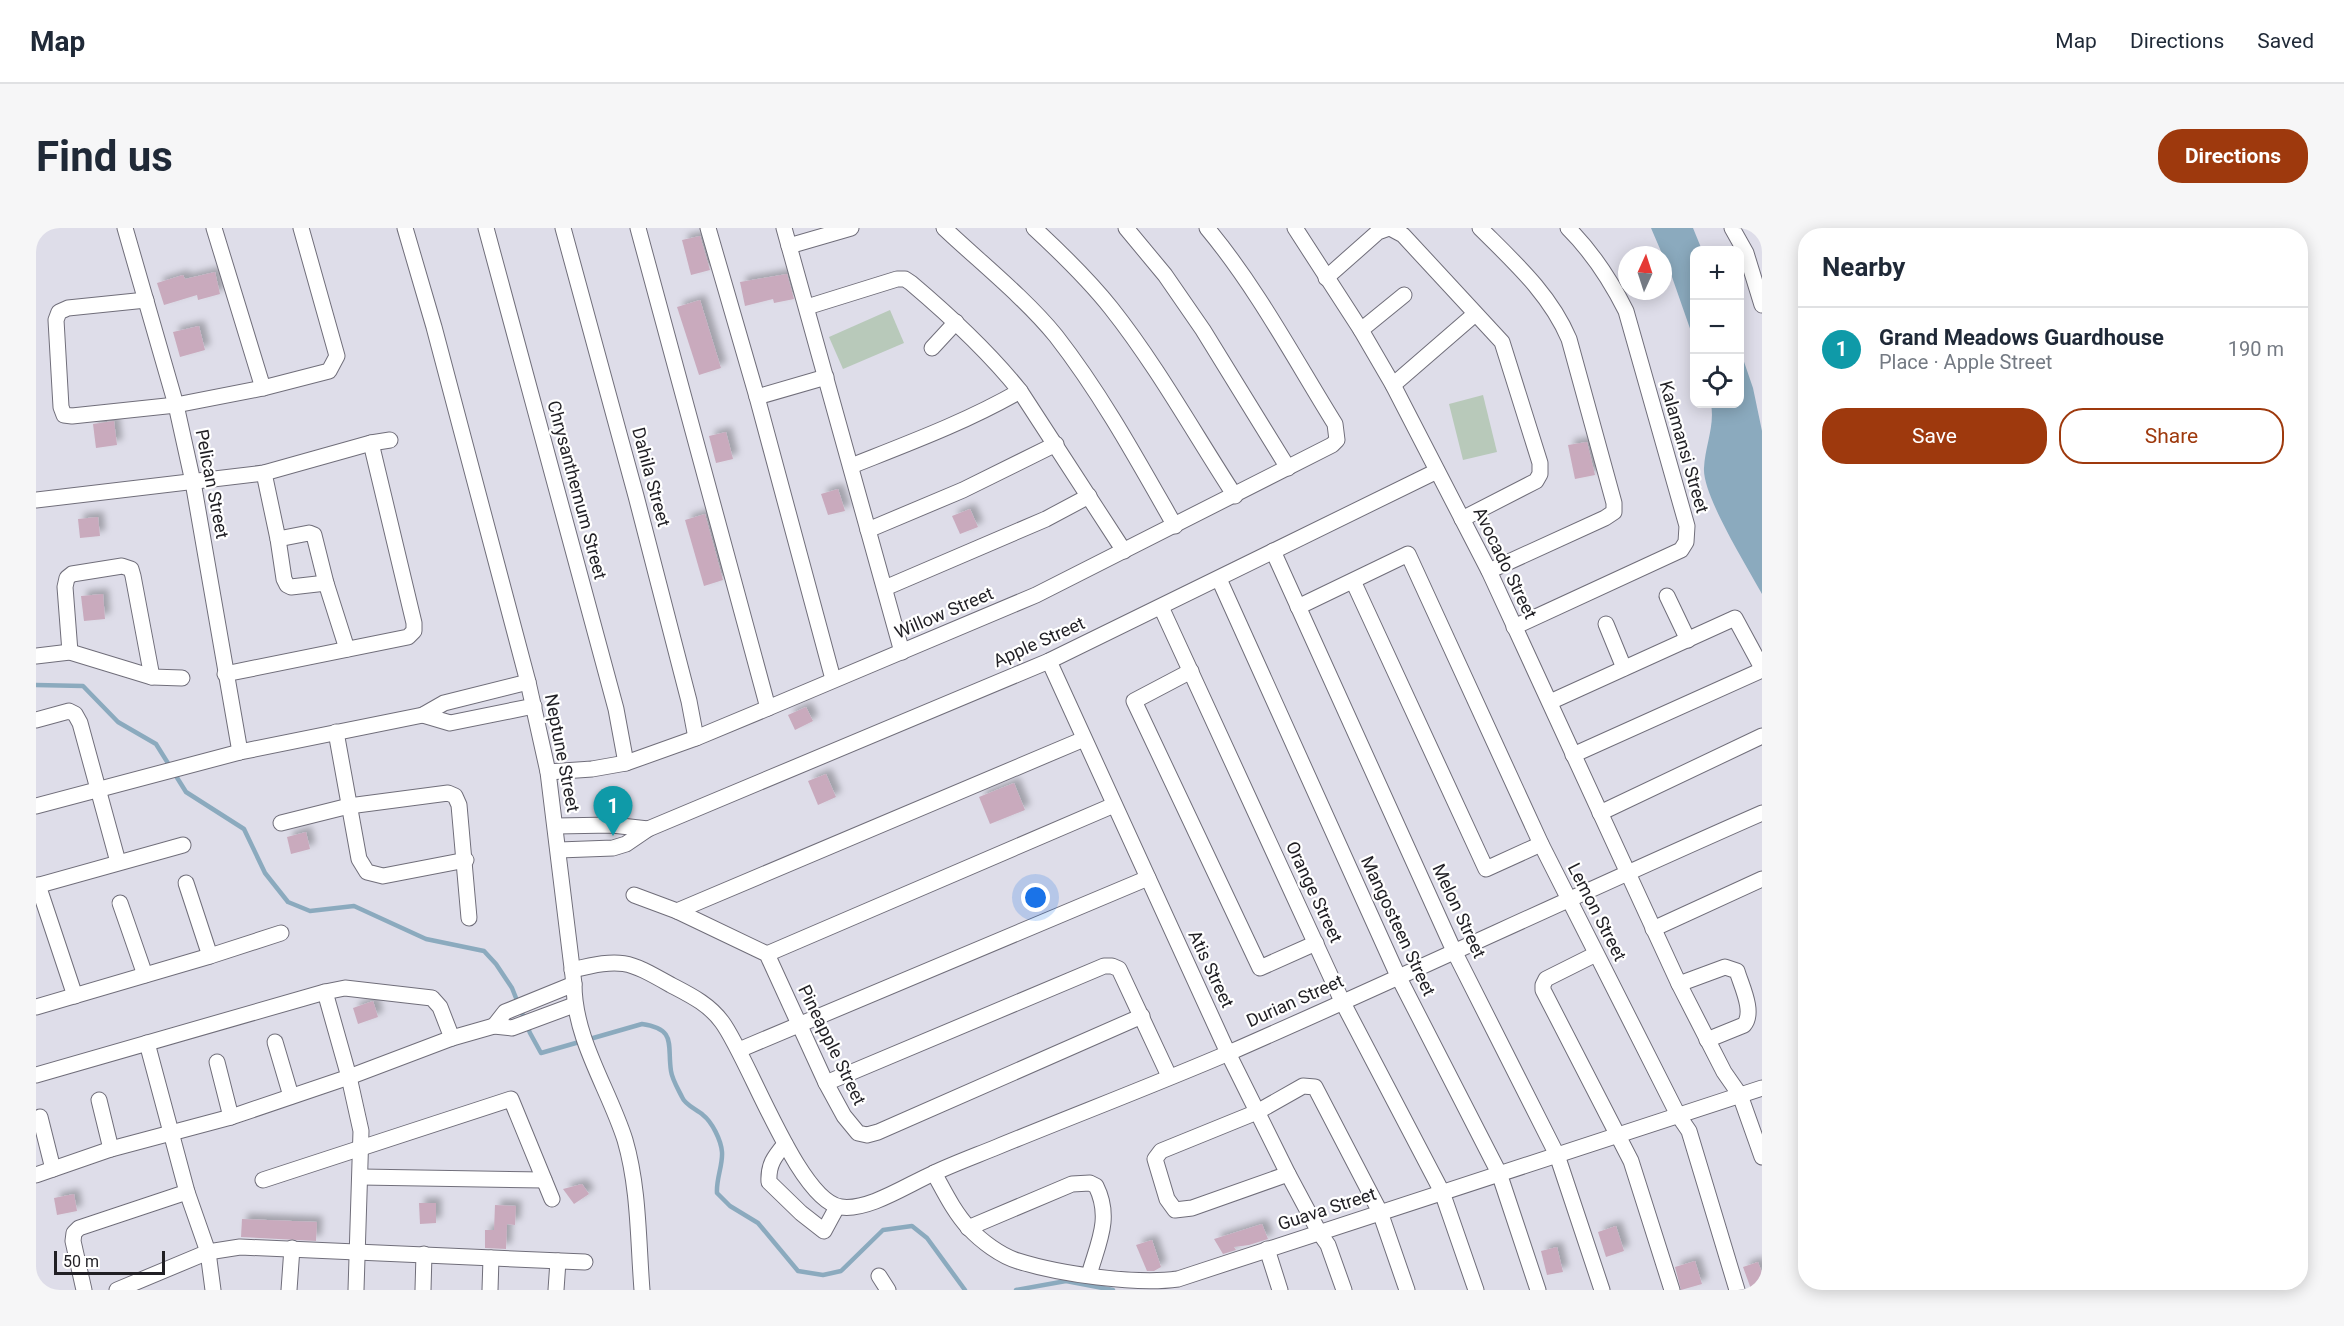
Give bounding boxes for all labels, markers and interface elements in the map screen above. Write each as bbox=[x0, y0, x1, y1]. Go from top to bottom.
text: Map bbox=[30, 25, 85, 58]
text: Map bbox=[2055, 29, 2097, 53]
text: Directions bbox=[2130, 29, 2224, 53]
text: Saved bbox=[2257, 29, 2314, 53]
button: Directions bbox=[2158, 129, 2308, 183]
text: Find us bbox=[36, 132, 173, 181]
north arrow bbox=[1618, 246, 1672, 300]
map controls bbox=[1690, 246, 1744, 408]
button: + bbox=[1690, 246, 1744, 300]
text: Nearby bbox=[1822, 252, 1905, 282]
button: − bbox=[1690, 300, 1744, 354]
text: Grand Meadows Guardhouse bbox=[1879, 325, 2164, 350]
text: 1 bbox=[1836, 337, 1847, 361]
text: 190 m bbox=[2228, 337, 2284, 361]
text: Place · Apple Street bbox=[1879, 350, 2052, 374]
button: locate bbox=[1690, 354, 1744, 408]
street label: Kalamansi Street bbox=[1656, 378, 1713, 515]
street label: Chrysanthemum Street bbox=[544, 398, 611, 582]
button: Save bbox=[1822, 408, 2047, 464]
button: Share bbox=[2059, 408, 2284, 464]
street label: Dahila Street bbox=[628, 425, 675, 529]
street label: Pelican Street bbox=[192, 428, 233, 540]
street label: Avocado Street bbox=[1469, 503, 1542, 622]
street label: Willow Street bbox=[891, 582, 996, 643]
street label: Apple Street bbox=[990, 612, 1088, 671]
street label: Neptune Street bbox=[541, 692, 584, 814]
pin: 1 bbox=[594, 786, 632, 836]
street label: Orange Street bbox=[1282, 838, 1347, 946]
street label: Mangosteen Street bbox=[1357, 852, 1440, 999]
street label: Lemon Street bbox=[1564, 859, 1631, 964]
street label: Melon Street bbox=[1428, 860, 1491, 961]
your location bbox=[1021, 883, 1050, 912]
street label: Atis Street bbox=[1184, 927, 1239, 1011]
street label: Durian Street bbox=[1243, 970, 1347, 1031]
street label: Pineapple Street bbox=[794, 981, 871, 1108]
street label: Guava Street bbox=[1275, 1183, 1379, 1234]
scale bar bbox=[54, 1248, 165, 1276]
text: 50 m bbox=[63, 1252, 99, 1271]

